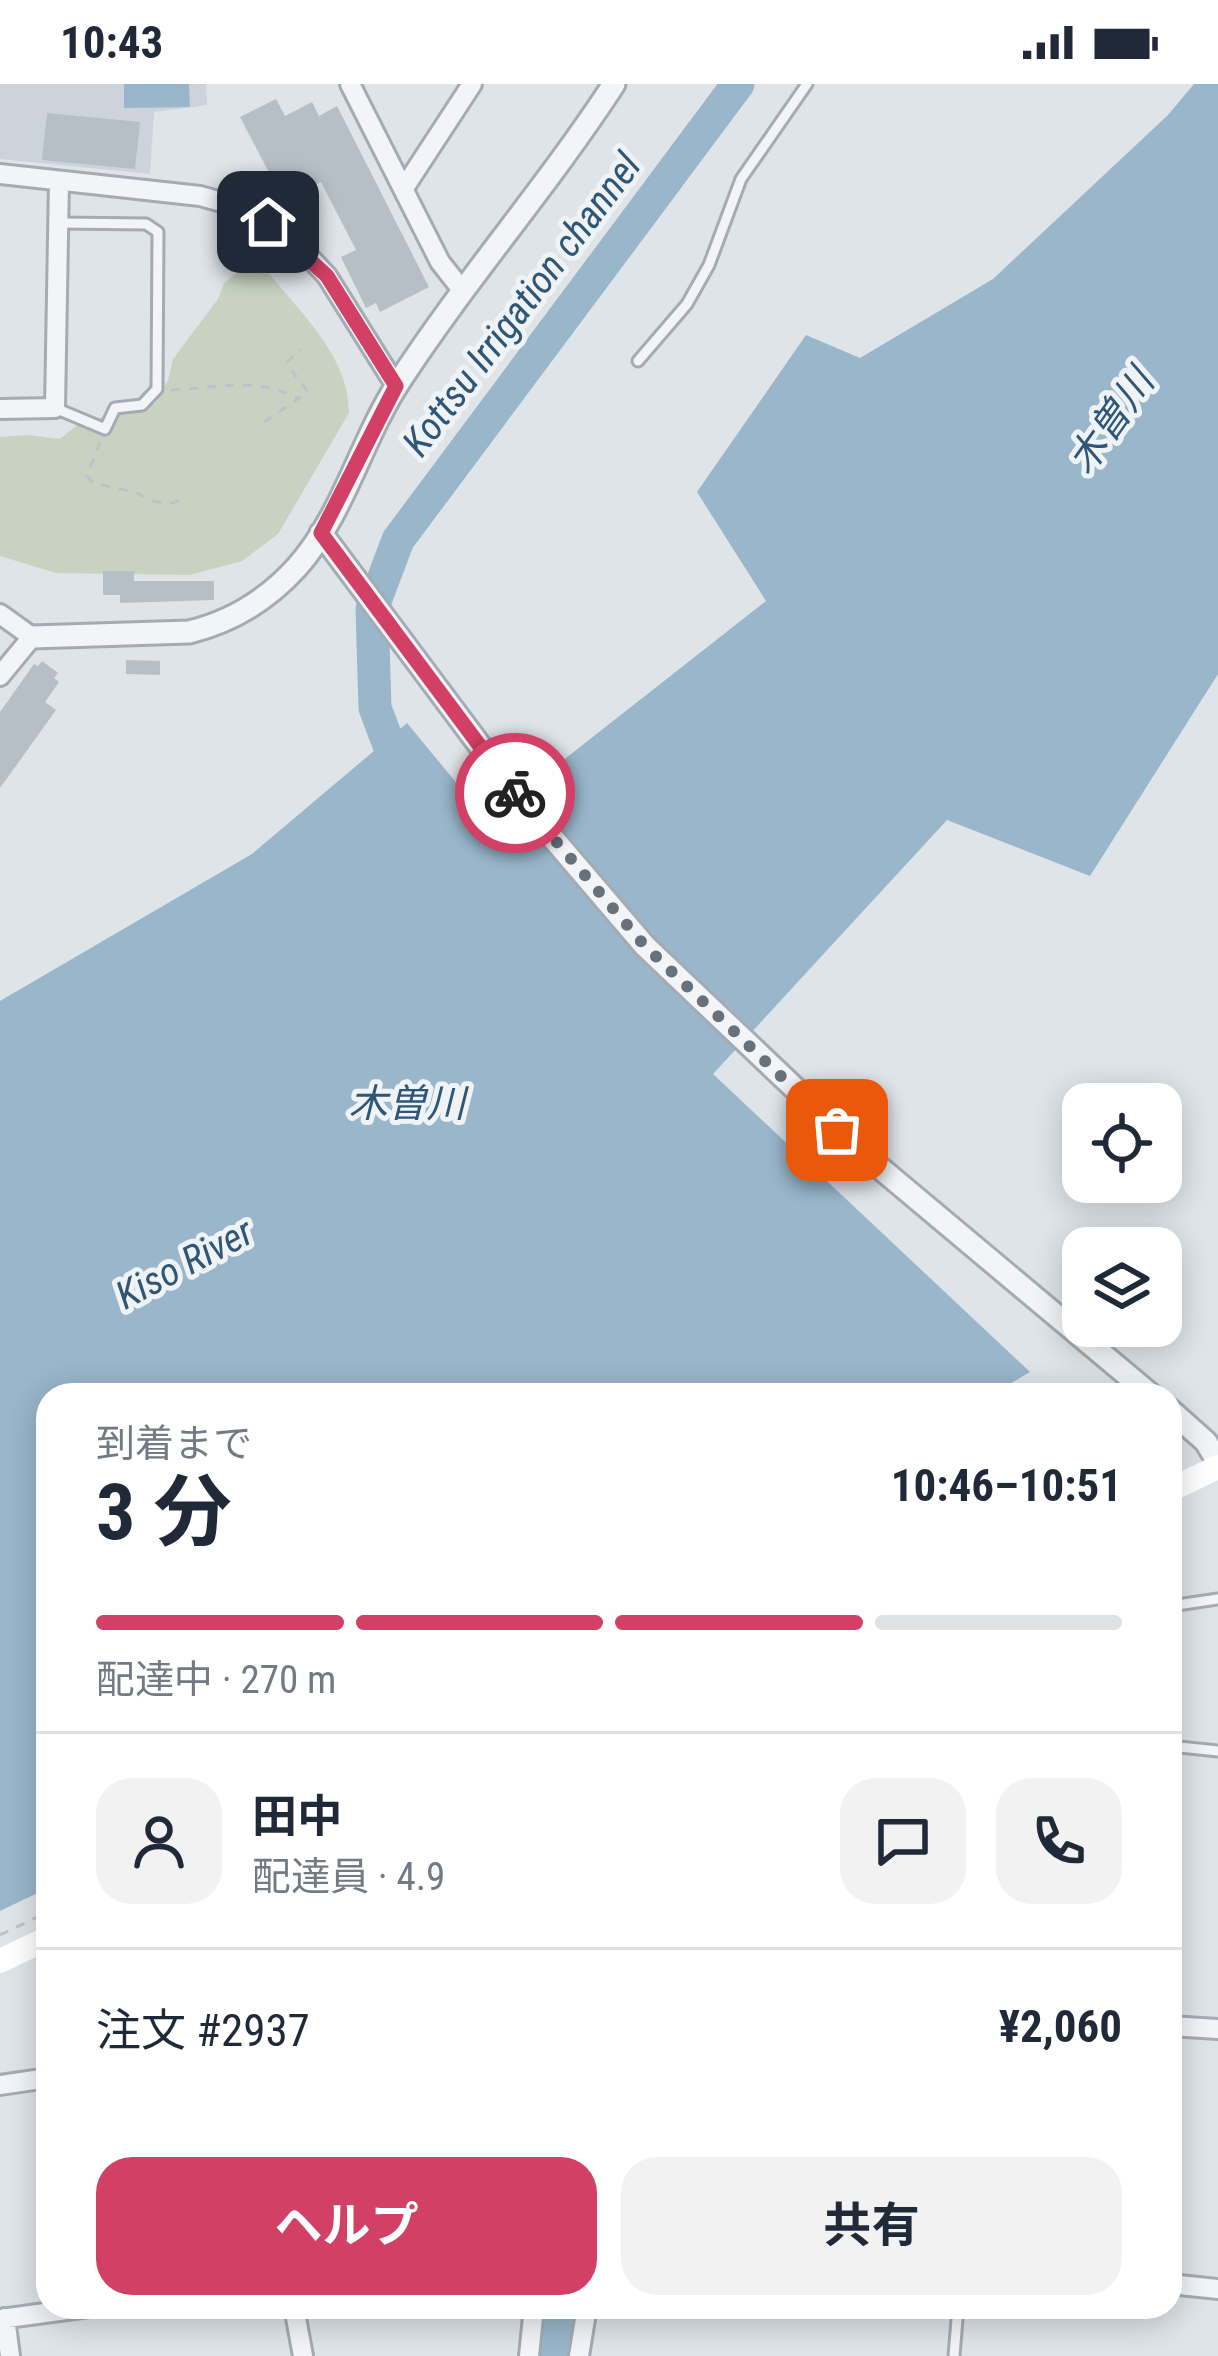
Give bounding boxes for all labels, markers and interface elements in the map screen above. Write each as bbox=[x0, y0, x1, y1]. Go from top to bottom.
text: 10:43 bbox=[60, 16, 163, 69]
water label: Kottsu Irrigation channel bbox=[393, 143, 651, 465]
pin bbox=[217, 171, 319, 273]
icon: home bbox=[235, 189, 301, 255]
water label: 木曽川 bbox=[1058, 357, 1166, 483]
courier bbox=[455, 733, 575, 853]
icon: bike bbox=[482, 760, 548, 826]
pin bbox=[786, 1079, 888, 1181]
water label: 木曽川 bbox=[348, 1081, 469, 1127]
map controls bbox=[1062, 1083, 1182, 1347]
button: locate bbox=[1062, 1083, 1182, 1203]
icon: bag bbox=[804, 1097, 870, 1163]
water label: Kiso River bbox=[108, 1208, 262, 1319]
button: layers bbox=[1062, 1227, 1182, 1347]
text: 到着まで bbox=[96, 1421, 252, 1467]
text: 10:46–10:51 bbox=[891, 1459, 1122, 1512]
text: 3 分 bbox=[96, 1467, 231, 1558]
text: 配達中 · 270 m bbox=[96, 1657, 336, 1703]
button: person bbox=[96, 1778, 222, 1904]
button: chat bbox=[840, 1778, 966, 1904]
button: phone bbox=[996, 1778, 1122, 1904]
text: 田中 bbox=[252, 1790, 342, 1843]
text: 配達員 · 4.9 bbox=[252, 1854, 445, 1900]
text: ¥2,060 bbox=[999, 2000, 1122, 2053]
text: 注文 #2937 bbox=[96, 2004, 310, 2057]
button: ヘルプ bbox=[96, 2157, 597, 2295]
button: 共有 bbox=[621, 2157, 1122, 2295]

